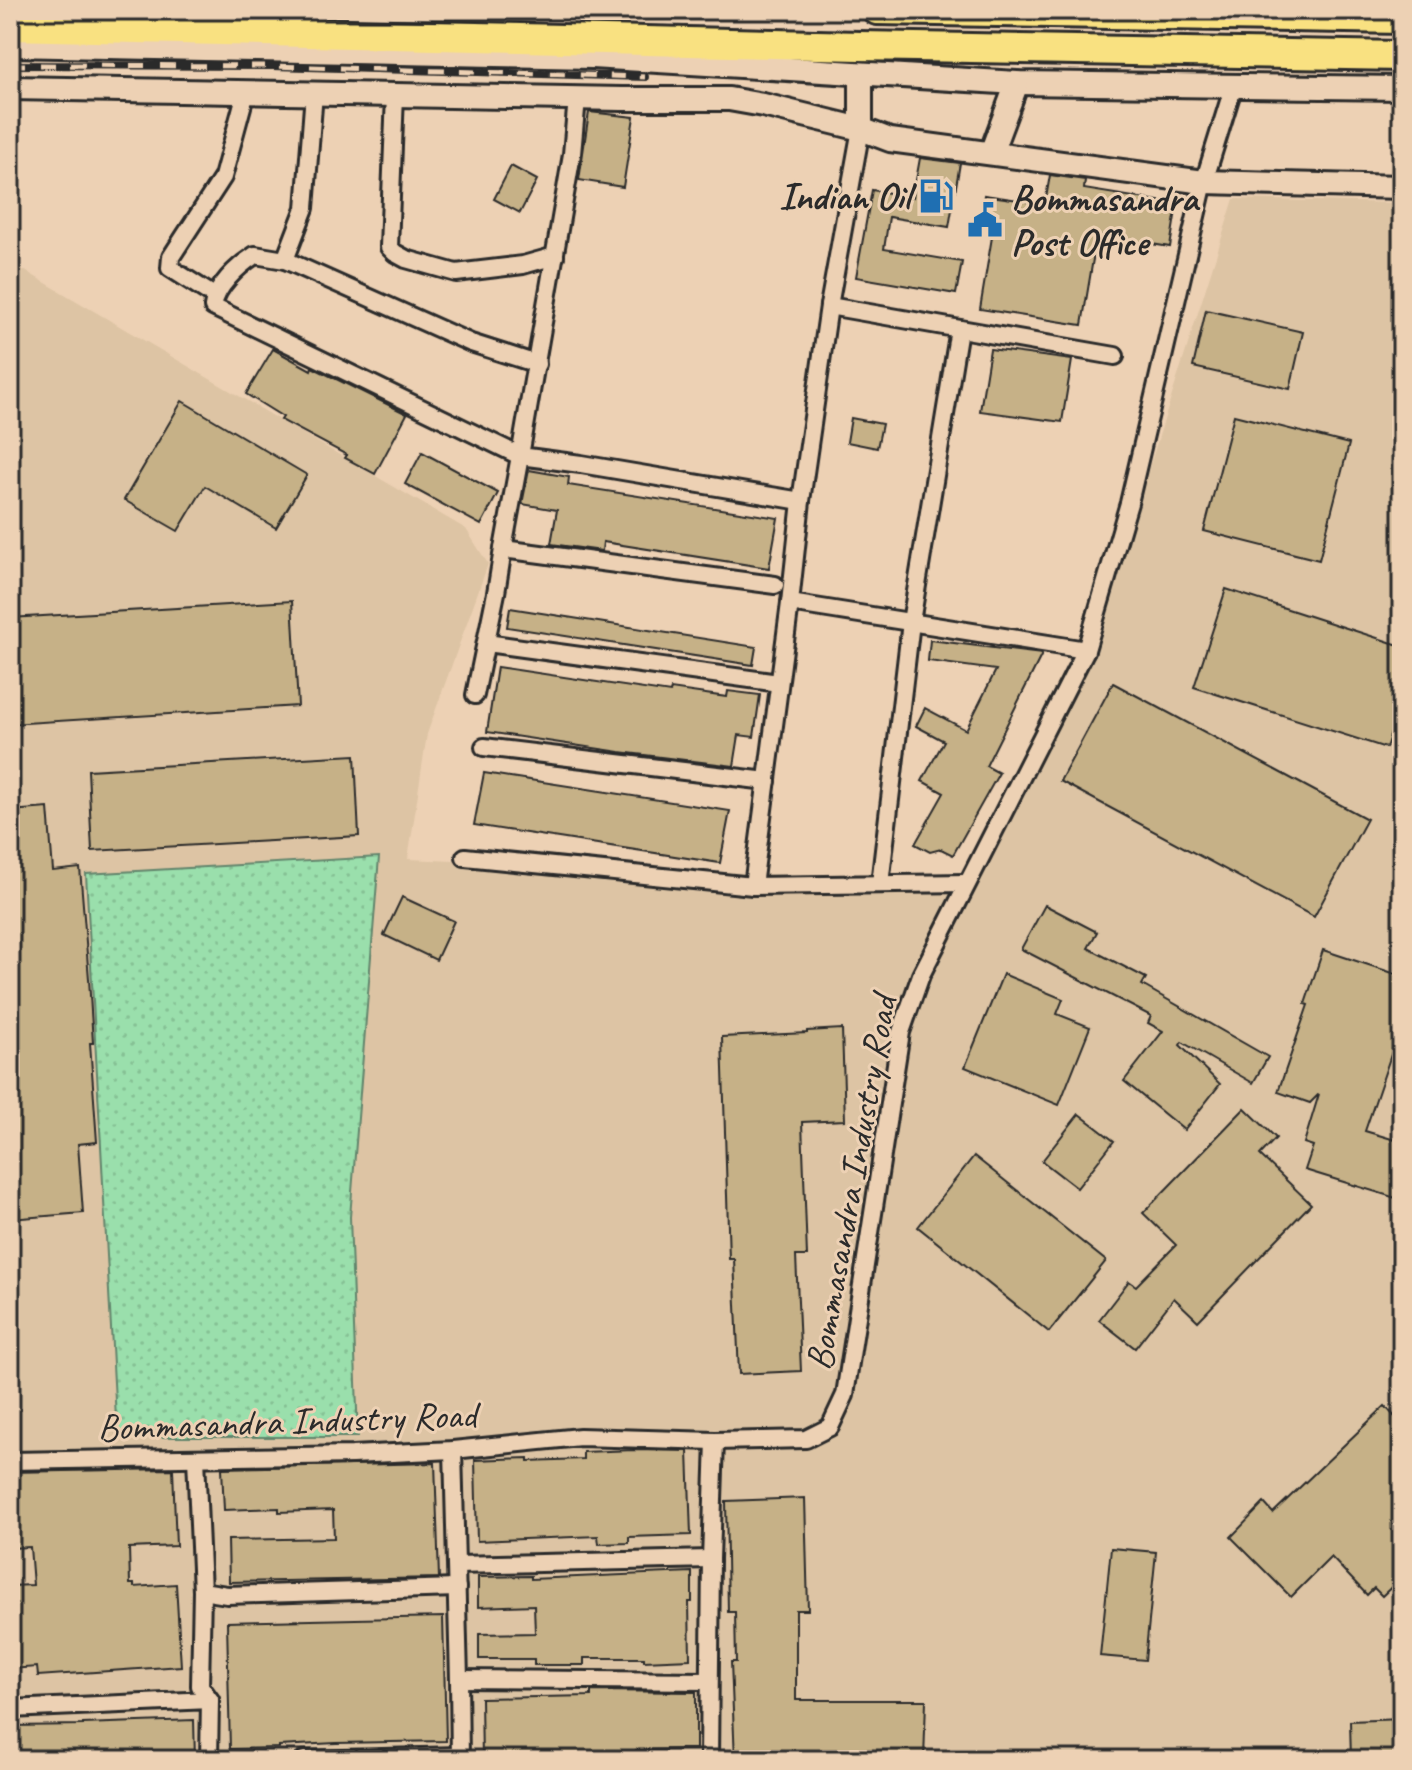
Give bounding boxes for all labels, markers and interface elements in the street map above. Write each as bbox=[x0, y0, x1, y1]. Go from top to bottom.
place label: Indian Oil bbox=[779, 173, 917, 220]
place label: Bommasandra Post Office bbox=[1011, 175, 1201, 266]
fuel station icon: Indian Oil bbox=[917, 177, 955, 215]
public building icon: Bommasandra Post Office bbox=[966, 201, 1004, 239]
street label: Bommasandra Industry Road bbox=[795, 986, 908, 1374]
street label: Bommasandra Industry Road bbox=[97, 1391, 483, 1451]

